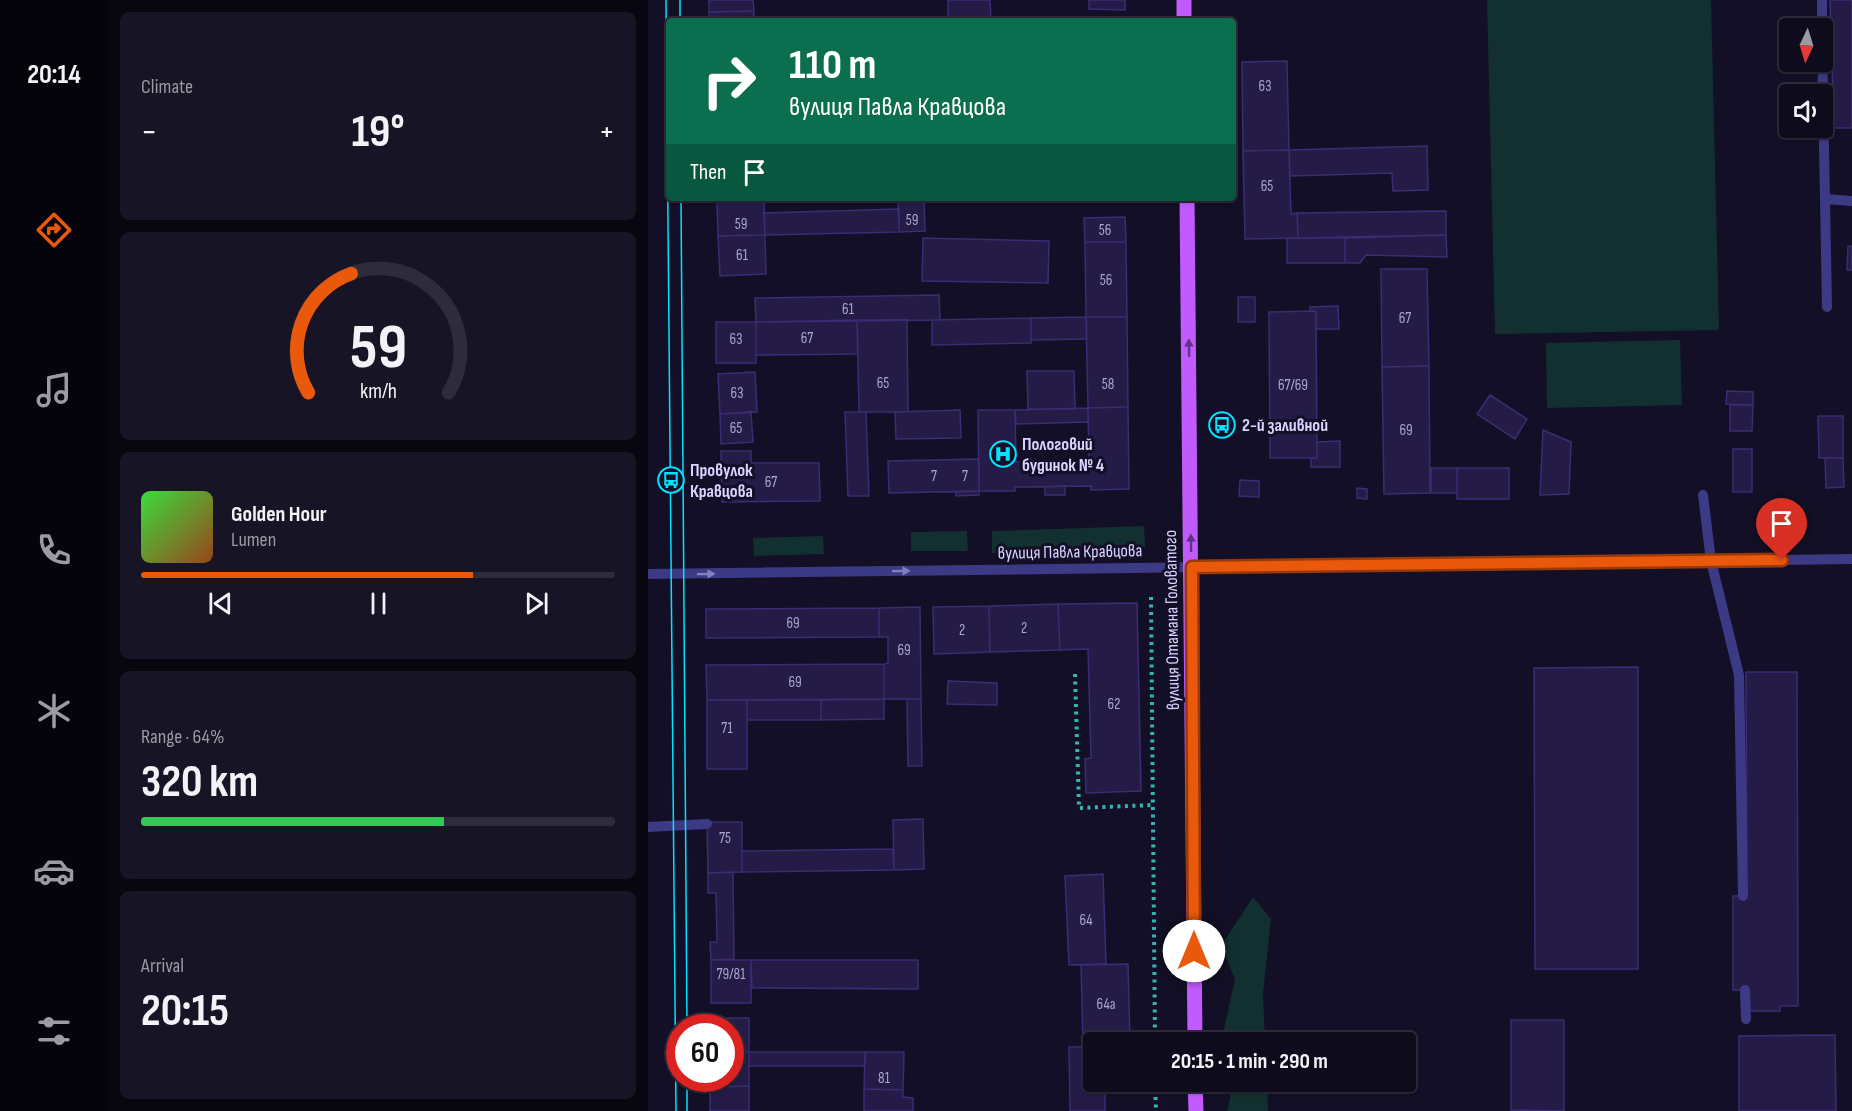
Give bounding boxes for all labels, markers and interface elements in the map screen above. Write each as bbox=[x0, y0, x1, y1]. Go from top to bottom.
north arrow bbox=[1779, 18, 1833, 72]
map controls bbox=[1779, 18, 1833, 138]
text: 110 m bbox=[789, 40, 876, 91]
icon: right bbox=[690, 42, 768, 120]
text: 20:14 bbox=[27, 59, 81, 91]
text: Climate bbox=[141, 75, 193, 99]
house number: 63 bbox=[1259, 77, 1271, 96]
button: sound bbox=[1779, 84, 1833, 138]
text: вулиця Павла Кравцова bbox=[789, 91, 1006, 123]
text: 19° bbox=[351, 105, 405, 160]
text: − bbox=[141, 112, 157, 152]
text: + bbox=[599, 112, 615, 152]
icon: arrive bbox=[738, 156, 771, 189]
text: Then bbox=[690, 159, 726, 186]
house number: 65 bbox=[1261, 177, 1273, 196]
icon: directions bbox=[33, 209, 75, 251]
house number: 59 bbox=[906, 211, 918, 230]
house number: 59 bbox=[735, 215, 747, 234]
house number: 56 bbox=[1099, 221, 1111, 240]
house number: 61 bbox=[736, 246, 749, 265]
house number: 56 bbox=[1100, 271, 1112, 290]
house number: 61 bbox=[842, 300, 855, 319]
house number: 67 bbox=[1399, 309, 1411, 328]
text: 59 bbox=[350, 311, 406, 386]
house number: 67 bbox=[801, 329, 813, 348]
house number: 63 bbox=[730, 330, 742, 349]
one-way arrow bbox=[1184, 339, 1194, 358]
icon: music bbox=[33, 369, 75, 411]
house number: 65 bbox=[877, 374, 889, 393]
house number: 58 bbox=[1102, 375, 1114, 394]
house number: 67/69 bbox=[1278, 376, 1308, 395]
text: km/h bbox=[359, 379, 397, 404]
house number: 63 bbox=[731, 384, 743, 403]
bus stop icon: 2-й заливной bbox=[1207, 410, 1237, 440]
place label: 2-й заливной bbox=[1242, 415, 1328, 436]
house number: 65 bbox=[730, 419, 742, 438]
house number: 69 bbox=[1399, 421, 1413, 440]
place label: Пологовий будинок № 4 bbox=[1022, 434, 1105, 476]
hospital icon: Пологовий будинок № 4 bbox=[988, 439, 1018, 469]
place label: Провулок Кравцова bbox=[690, 460, 753, 502]
bus stop icon: Провулок Кравцова bbox=[656, 465, 686, 495]
house number: 7 bbox=[931, 467, 937, 486]
house number: 7 bbox=[962, 467, 968, 486]
house number: 67 bbox=[765, 473, 777, 492]
pin bbox=[1756, 498, 1807, 560]
text: Golden Hour bbox=[231, 501, 327, 528]
icon: arrive bbox=[1765, 507, 1798, 540]
text: Lumen bbox=[231, 528, 276, 552]
icon: phone bbox=[33, 529, 75, 571]
street label: вулиця Отамана Головатого bbox=[1160, 530, 1184, 710]
one-way arrow bbox=[1187, 534, 1196, 553]
street label: вулиця Павла Кравцова bbox=[997, 540, 1143, 564]
one-way arrow bbox=[892, 566, 911, 576]
one-way arrow bbox=[697, 569, 716, 579]
icon: previous bbox=[204, 587, 237, 620]
icon: pause bbox=[362, 587, 395, 620]
icon: next bbox=[520, 587, 553, 620]
house number: 69 bbox=[786, 614, 800, 633]
house number: 2 bbox=[1021, 619, 1027, 638]
house number: 2 bbox=[959, 621, 965, 640]
house number: 69 bbox=[897, 641, 911, 660]
house number: 69 bbox=[788, 673, 802, 692]
icon: climate bbox=[33, 690, 75, 732]
house number: 62 bbox=[1108, 695, 1120, 714]
house number: 71 bbox=[721, 719, 733, 738]
text: Range · 64% bbox=[141, 725, 224, 749]
text: 320 km bbox=[141, 755, 258, 810]
house number: 75 bbox=[719, 829, 731, 848]
icon: car bbox=[33, 850, 75, 892]
house number: 64 bbox=[1079, 911, 1093, 930]
position arrow bbox=[1162, 919, 1226, 983]
text: Arrival bbox=[141, 954, 184, 978]
house number: 79/81 bbox=[717, 965, 746, 984]
text: 20:15 bbox=[141, 984, 229, 1039]
house number: 64а bbox=[1097, 995, 1116, 1014]
icon: filters bbox=[33, 1010, 75, 1052]
speed limit sign: 60 bbox=[666, 1014, 744, 1092]
text: 20:15 · 1 min · 290 m bbox=[1171, 1048, 1328, 1075]
house number: 81 bbox=[878, 1069, 891, 1088]

